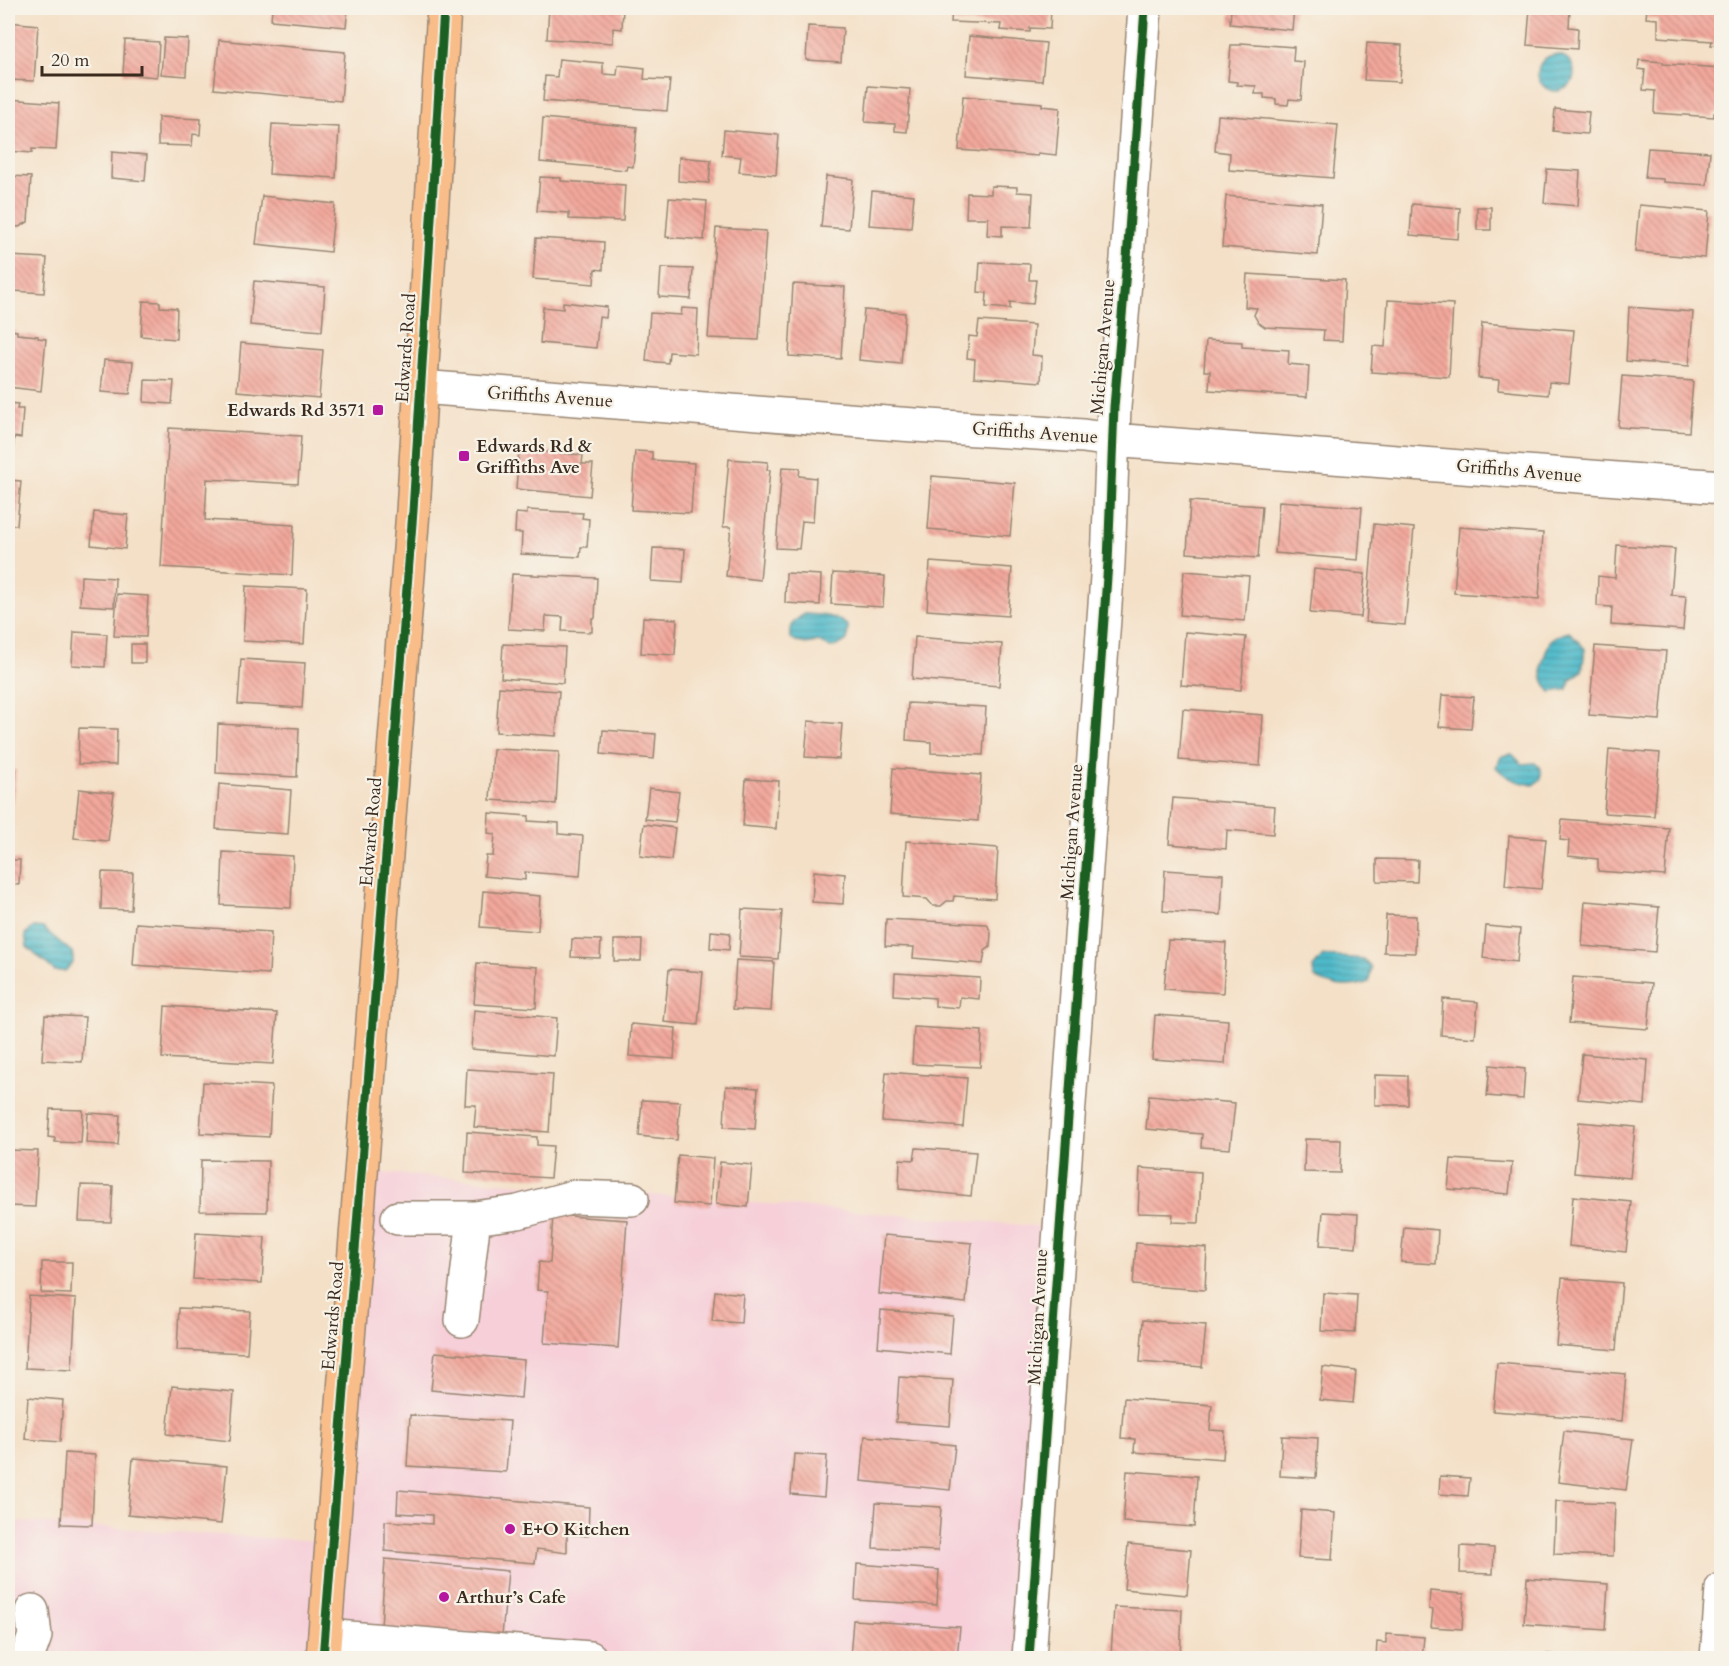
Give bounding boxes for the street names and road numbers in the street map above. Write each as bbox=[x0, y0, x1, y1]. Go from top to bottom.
street label: Michigan Avenue bbox=[1085, 278, 1121, 416]
street label: Edwards Road bbox=[390, 292, 422, 403]
street label: Griffiths Avenue bbox=[486, 380, 614, 414]
street label: Griffiths Avenue bbox=[971, 416, 1099, 450]
street label: Griffiths Avenue bbox=[1455, 453, 1583, 489]
street label: Michigan Avenue bbox=[1055, 763, 1089, 901]
street label: Edwards Road bbox=[354, 776, 388, 888]
street label: Michigan Avenue bbox=[1022, 1248, 1054, 1386]
street label: Edwards Road bbox=[316, 1260, 350, 1372]

